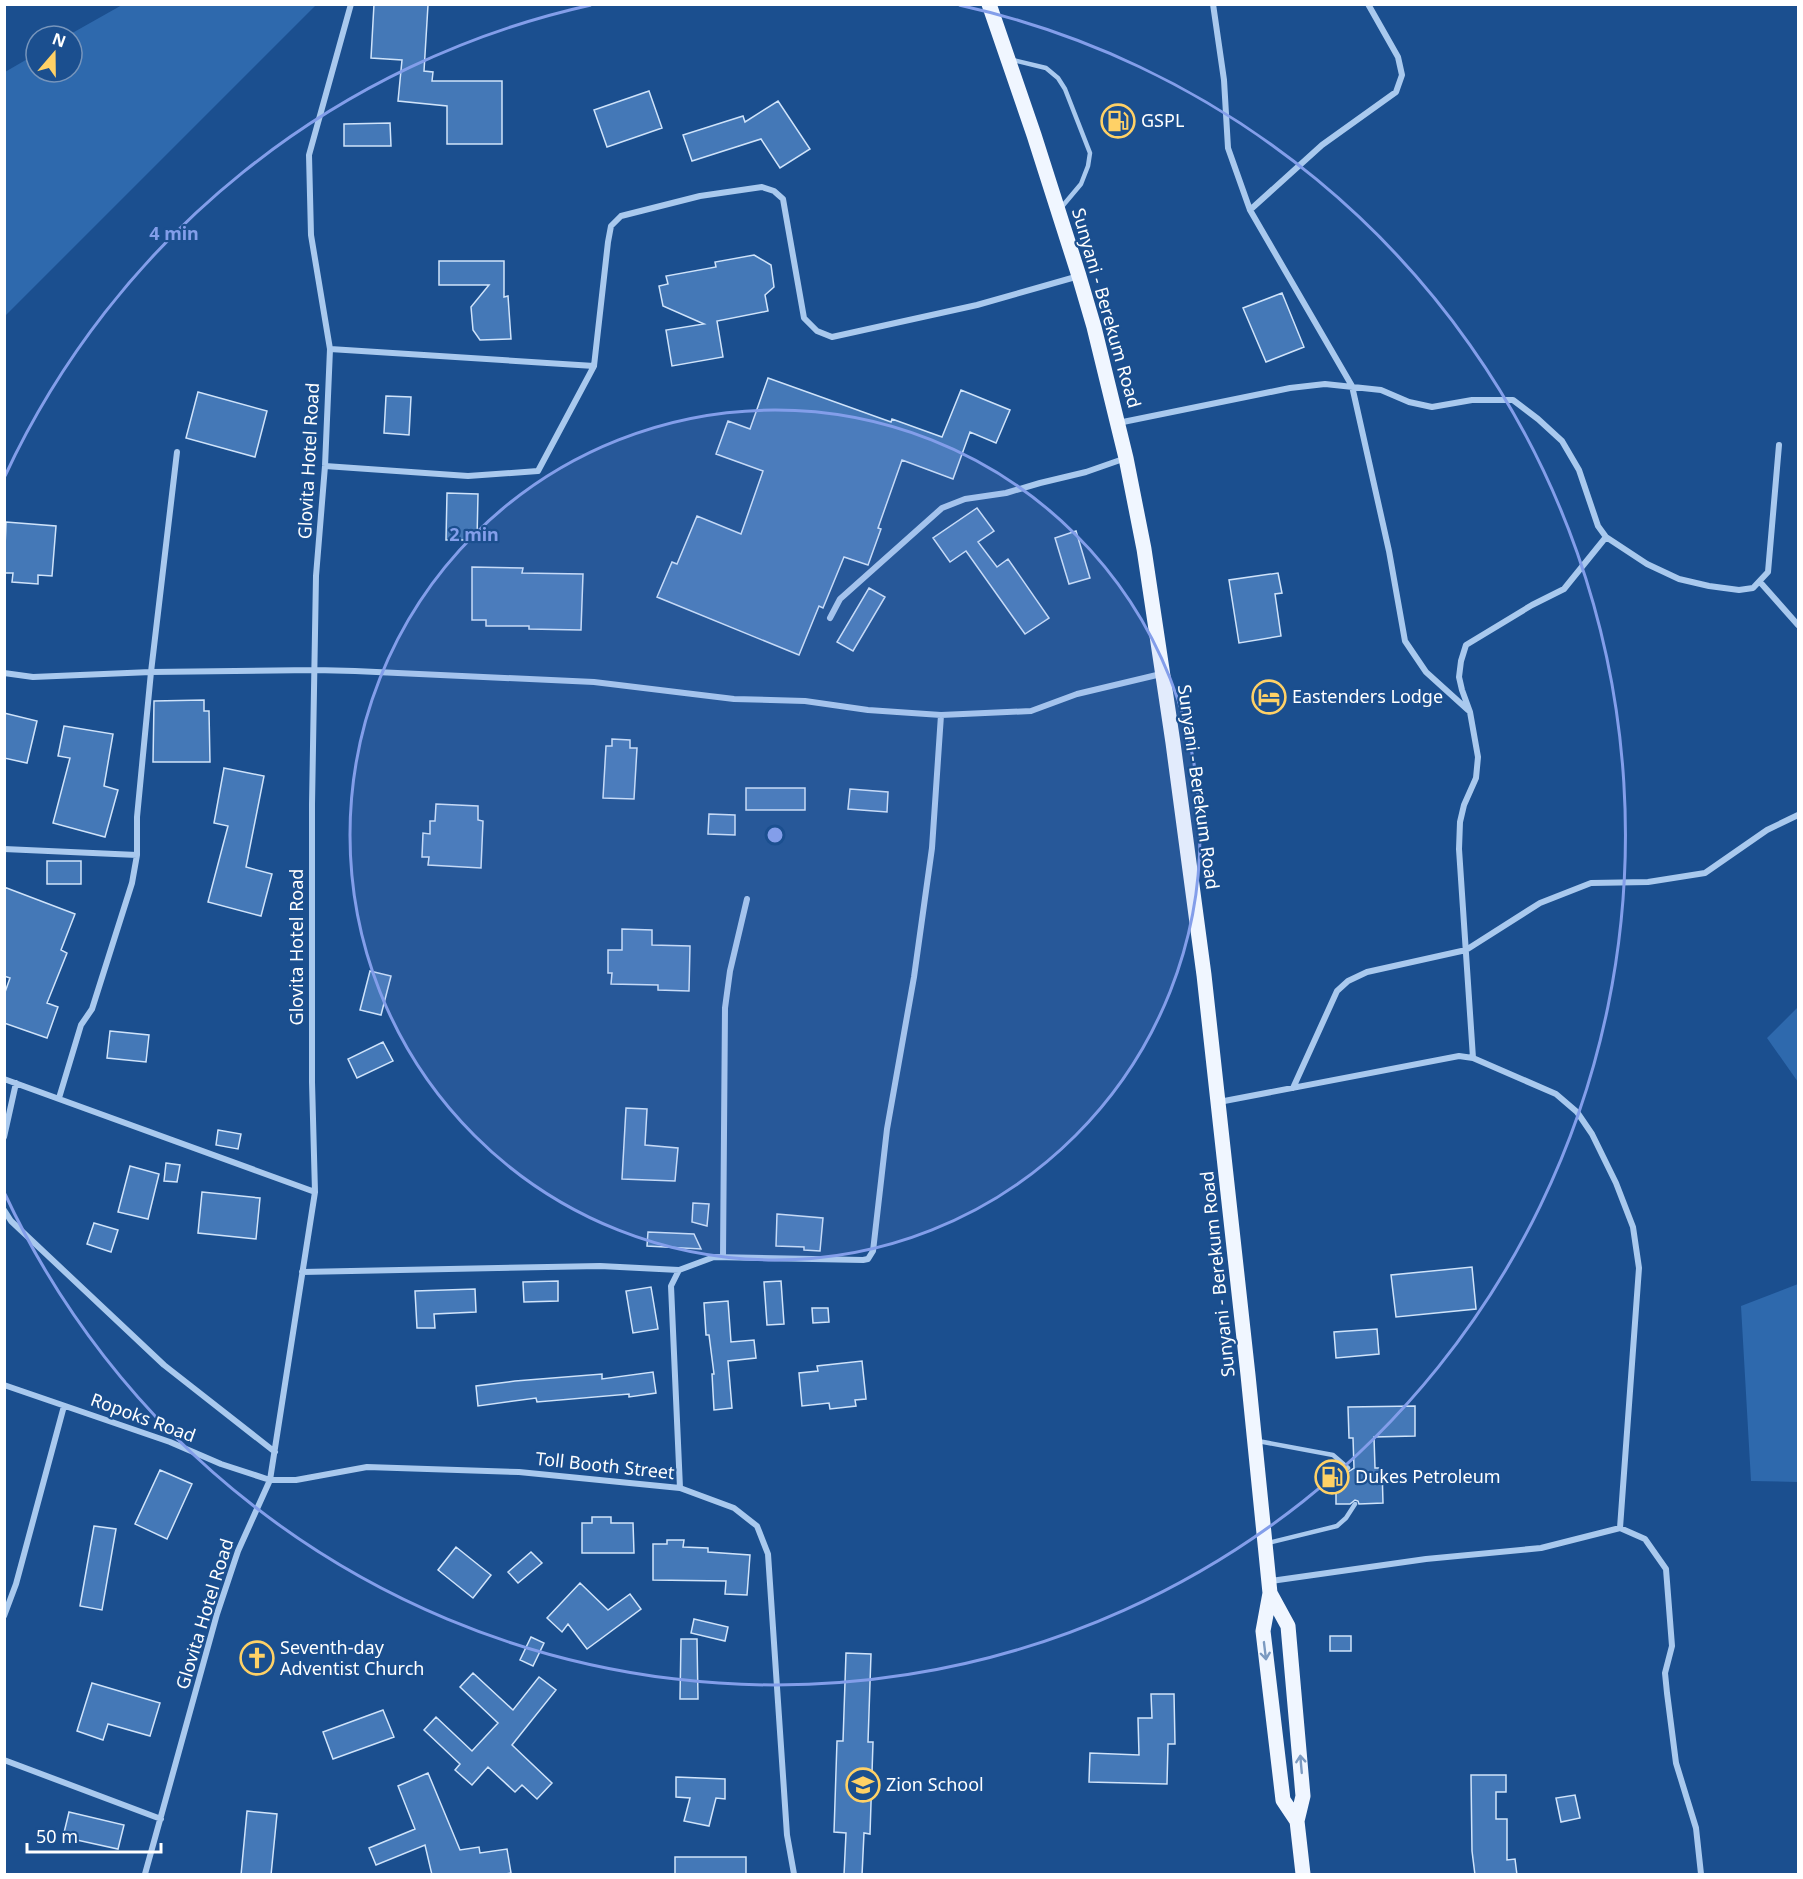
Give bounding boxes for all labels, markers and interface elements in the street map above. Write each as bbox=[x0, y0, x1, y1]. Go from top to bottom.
north arrow bbox=[24, 24, 84, 84]
text: N bbox=[49, 27, 69, 52]
fuel station icon: GSPL bbox=[1100, 103, 1136, 139]
place label: GSPL bbox=[1141, 108, 1184, 132]
street label: Sunyani - Berekum Road bbox=[1067, 205, 1147, 410]
text: 4 min bbox=[149, 221, 199, 245]
street label: Glovita Hotel Road bbox=[292, 382, 324, 540]
text: 2 min bbox=[449, 522, 499, 546]
hotel icon: Eastenders Lodge bbox=[1251, 679, 1287, 715]
street label: Sunyani - Berekum Road bbox=[1173, 683, 1225, 891]
place label: Eastenders Lodge bbox=[1292, 684, 1443, 708]
centre of rings bbox=[765, 825, 785, 845]
street label: Glovita Hotel Road bbox=[284, 869, 308, 1025]
street label: Sunyani - Berekum Road bbox=[1194, 1170, 1240, 1378]
street label: Ropoks Road bbox=[87, 1387, 199, 1447]
street label: Toll Booth Street bbox=[534, 1446, 676, 1484]
fuel station icon: Dukes Petroleum bbox=[1314, 1459, 1350, 1495]
place label: Dukes Petroleum bbox=[1355, 1464, 1501, 1488]
street label: Glovita Hotel Road bbox=[170, 1535, 238, 1692]
place label: Seventh-day Adventist Church bbox=[280, 1635, 424, 1680]
church icon: Seventh-day Adventist Church bbox=[239, 1640, 275, 1676]
one-way arrow bbox=[1260, 1641, 1271, 1660]
one-way arrow bbox=[1295, 1754, 1306, 1774]
school or university icon: Zion School bbox=[845, 1767, 881, 1803]
place label: Zion School bbox=[886, 1772, 984, 1796]
scale bar bbox=[27, 1816, 160, 1854]
text: 50 m bbox=[36, 1824, 78, 1848]

